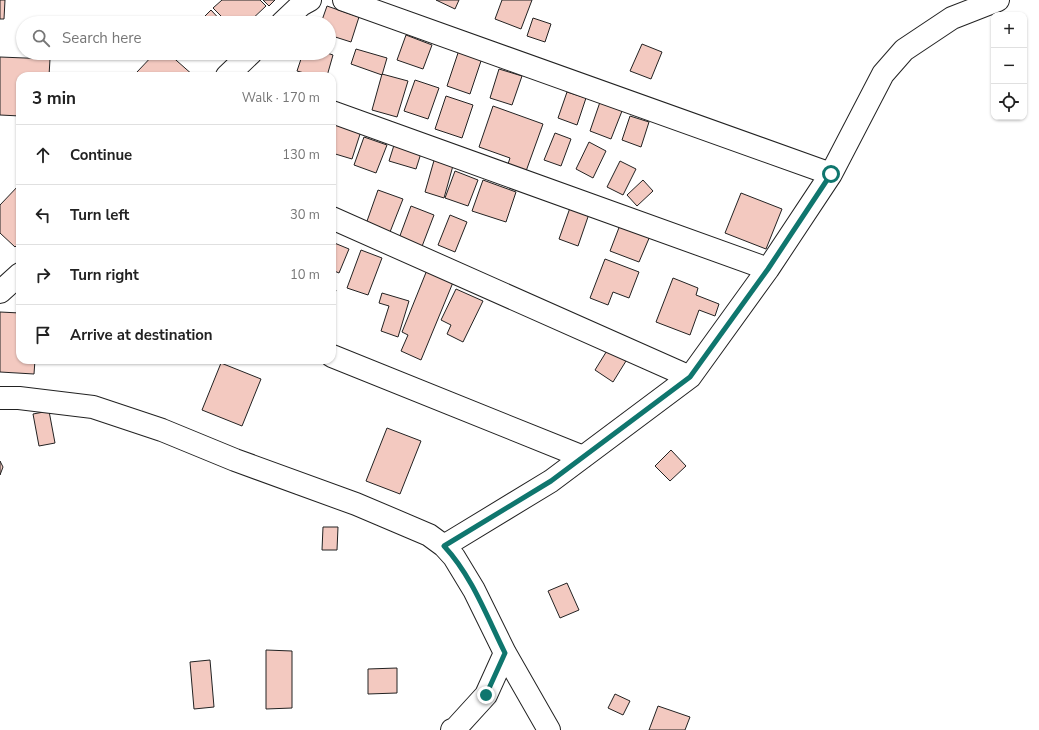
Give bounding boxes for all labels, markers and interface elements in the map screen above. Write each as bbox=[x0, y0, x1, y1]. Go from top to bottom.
map controls bbox=[991, 12, 1027, 120]
button: + bbox=[991, 12, 1027, 48]
search box bbox=[16, 16, 336, 60]
icon: search bbox=[30, 27, 52, 49]
text: Search here bbox=[62, 28, 142, 48]
button: − bbox=[991, 48, 1027, 84]
button: locate bbox=[991, 84, 1027, 120]
text: 3 min bbox=[32, 87, 76, 110]
text: Walk · 170 m bbox=[242, 89, 320, 107]
icon: ahead bbox=[32, 144, 54, 166]
text: Continue bbox=[70, 145, 132, 165]
text: 130 m bbox=[282, 146, 320, 164]
route start bbox=[822, 165, 840, 183]
icon: left bbox=[32, 204, 54, 226]
text: Turn left bbox=[70, 205, 129, 225]
text: 30 m bbox=[290, 206, 320, 224]
icon: right bbox=[32, 264, 54, 286]
text: Turn right bbox=[70, 265, 139, 285]
text: 10 m bbox=[290, 266, 320, 284]
icon: arrive bbox=[32, 324, 54, 346]
text: Arrive at destination bbox=[70, 325, 213, 345]
route end bbox=[477, 686, 495, 704]

